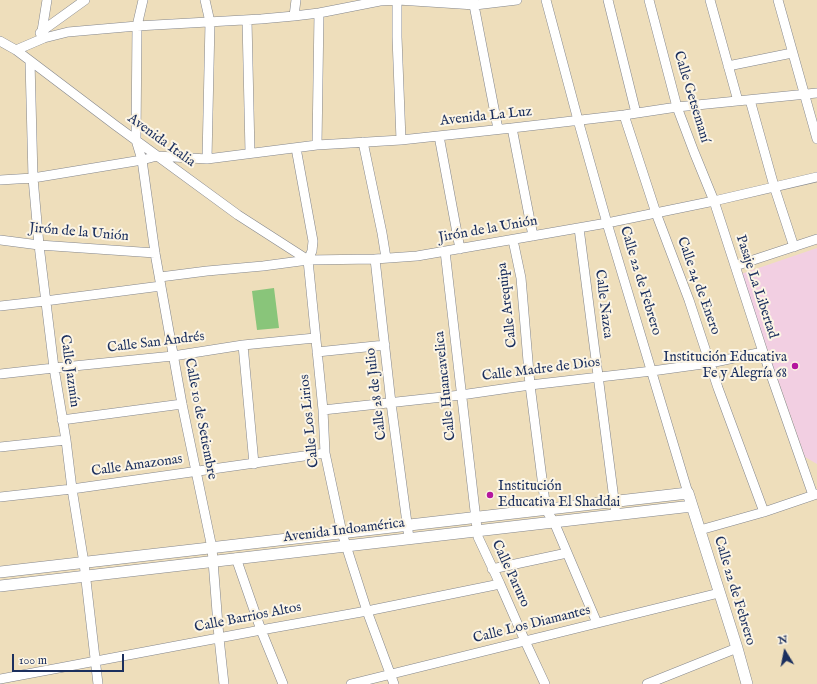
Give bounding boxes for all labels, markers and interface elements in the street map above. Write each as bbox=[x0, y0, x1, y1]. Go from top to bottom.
street label: Calle Getsemaní bbox=[669, 49, 713, 145]
street label: Avenida La Luz bbox=[439, 104, 533, 130]
street label: Avenida Italia bbox=[124, 111, 198, 171]
street label: Jirón de la Unión bbox=[437, 213, 539, 247]
street label: Jirón de la Unión bbox=[28, 220, 130, 246]
street label: Calle 22 de Febrero bbox=[615, 224, 665, 338]
street label: Pasaje La Libertad bbox=[731, 233, 781, 341]
street label: Calle 24 de Enero bbox=[673, 235, 723, 337]
street label: Calle Arequipa bbox=[494, 261, 522, 349]
street label: Calle Nazca bbox=[590, 269, 616, 339]
street label: Calle San Andrés bbox=[106, 329, 206, 357]
street label: Calle Huancavelica bbox=[432, 331, 460, 441]
street label: Calle Jazmín bbox=[56, 334, 82, 408]
street label: Calle 28 de Julio bbox=[363, 347, 391, 441]
place label: Institución Educativa Fe y Alegría 68 bbox=[663, 350, 787, 382]
street label: Calle Madre de Dios bbox=[481, 354, 601, 386]
street label: Calle 10 de Setiembre bbox=[180, 357, 220, 481]
marker: Institución Educativa Fe y Alegría 68 bbox=[790, 361, 800, 371]
street label: Calle Los Lirios bbox=[297, 374, 323, 468]
street label: Calle Amazonas bbox=[90, 451, 184, 481]
place label: Institución Educativa El Shaddai bbox=[498, 479, 620, 512]
marker: Institución Educativa El Shaddai bbox=[485, 490, 495, 500]
street label: Avenida Indoamérica bbox=[282, 515, 406, 547]
street label: Calle 22 de Febrero bbox=[709, 534, 759, 648]
street label: Calle Paruro bbox=[487, 538, 533, 610]
street label: Calle Barrios Altos bbox=[193, 599, 303, 637]
street label: Calle Los Diamantes bbox=[472, 602, 592, 648]
north arrow bbox=[765, 632, 805, 672]
text: N bbox=[777, 632, 789, 648]
scale bar bbox=[14, 646, 126, 672]
text: 100 m bbox=[19, 653, 47, 668]

